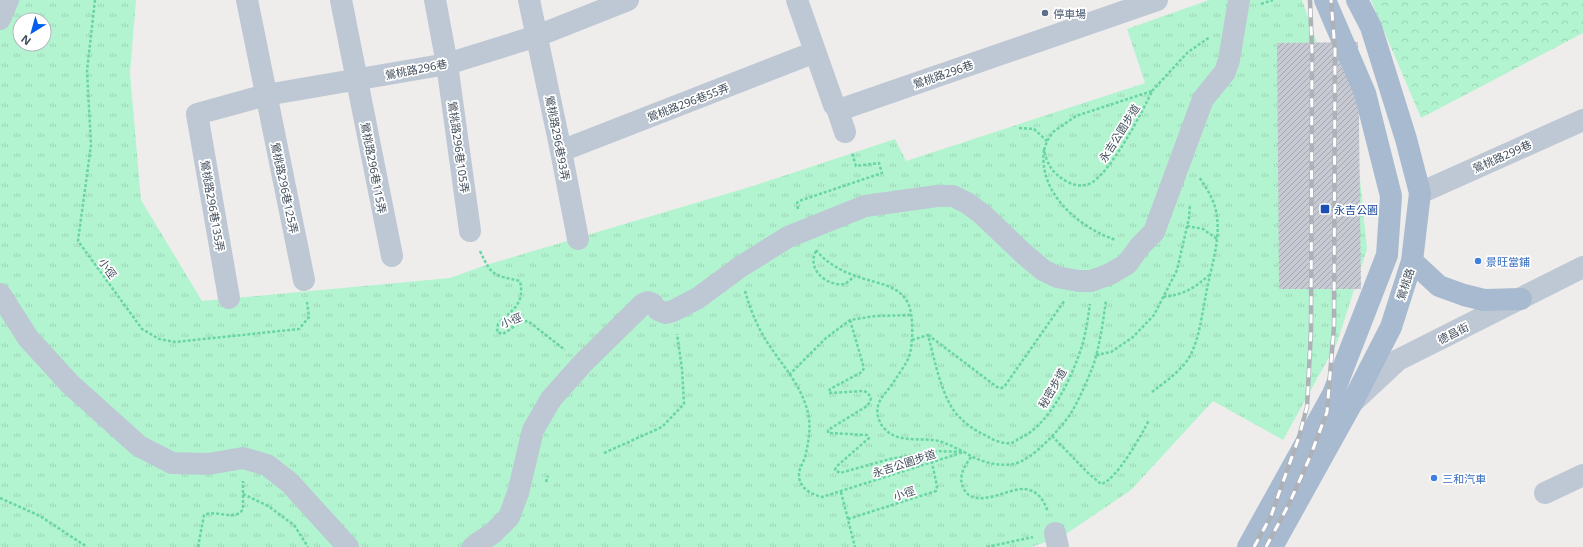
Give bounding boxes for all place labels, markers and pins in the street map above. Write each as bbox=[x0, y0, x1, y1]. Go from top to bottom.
place label: 停車場 bbox=[1053, 6, 1086, 21]
marker: 停車場 bbox=[1040, 8, 1050, 18]
place label: 永吉公園 bbox=[1334, 202, 1378, 217]
marker: 永吉公園 bbox=[1319, 203, 1331, 215]
place label: 景旺當鋪 bbox=[1486, 254, 1530, 269]
marker: 景旺當鋪 bbox=[1473, 256, 1483, 266]
place label: 三和汽車 bbox=[1442, 471, 1486, 486]
marker: 三和汽車 bbox=[1429, 473, 1439, 483]

